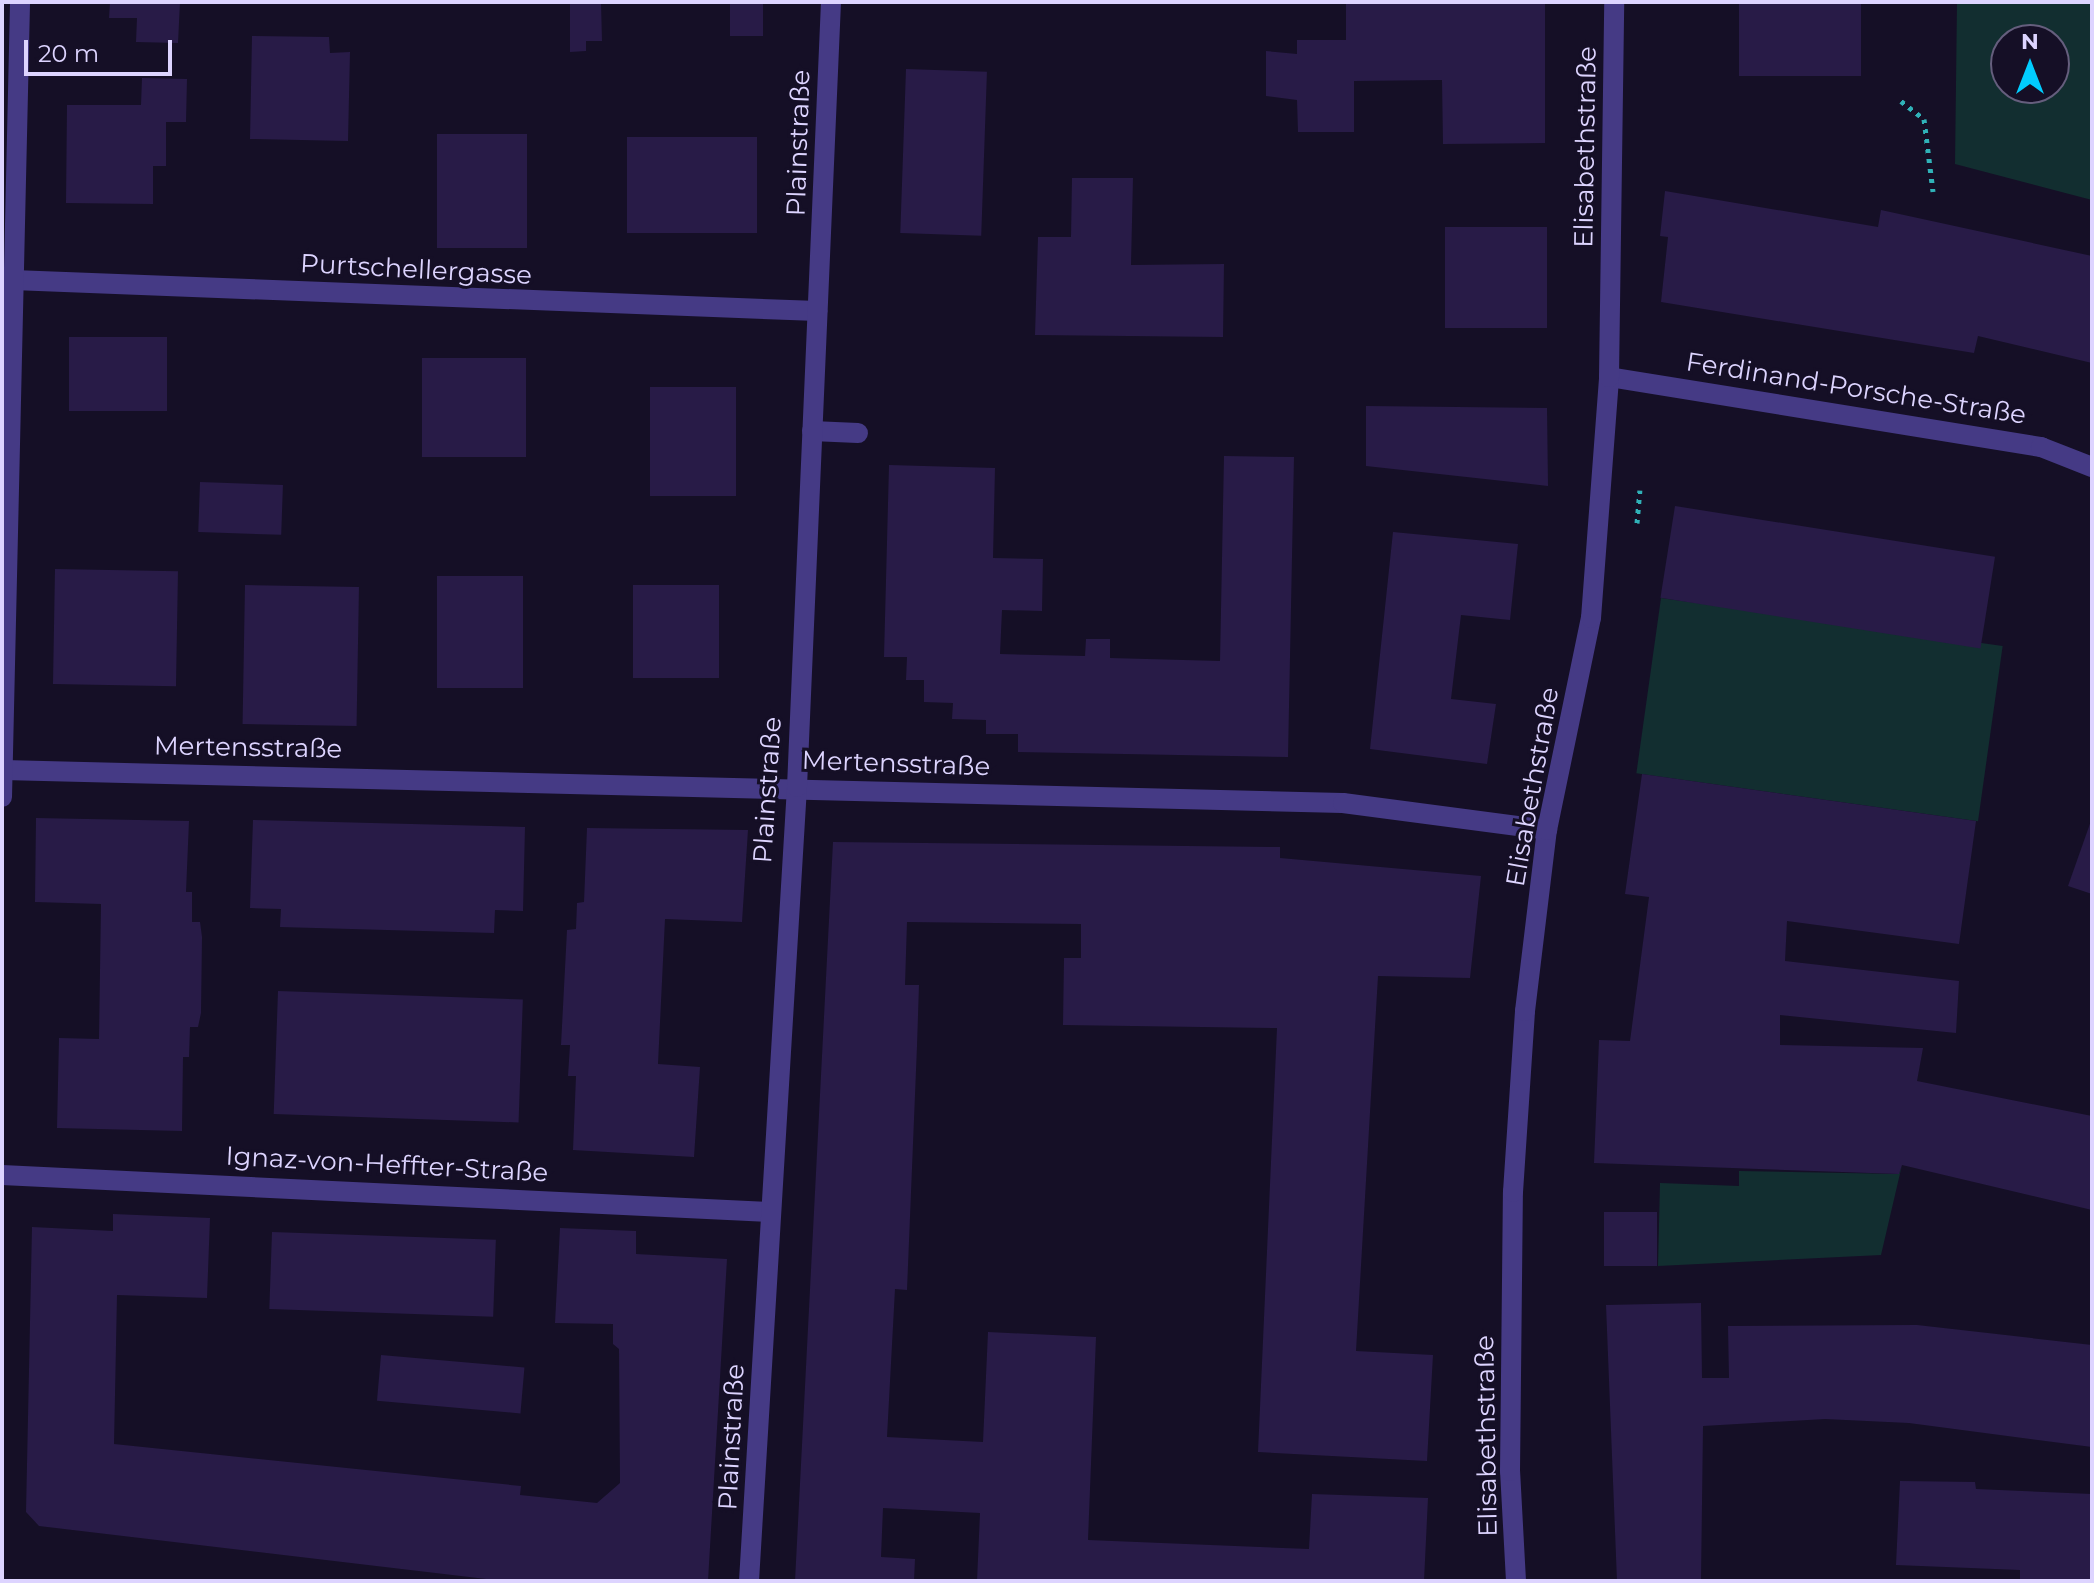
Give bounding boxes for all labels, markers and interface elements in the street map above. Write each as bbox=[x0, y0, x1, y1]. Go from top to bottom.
scale bar bbox=[28, 24, 176, 74]
north arrow bbox=[1990, 24, 2070, 104]
text: N bbox=[2021, 28, 2039, 55]
text: 20 m bbox=[38, 39, 99, 68]
street label: Elisabethstraße bbox=[1569, 46, 1603, 248]
street label: Plainstraße bbox=[781, 69, 817, 217]
street label: Purtschellergasse bbox=[299, 248, 533, 292]
street label: Ferdinand-Porsche-Straße bbox=[1684, 347, 2028, 431]
street label: Elisabethstraße bbox=[1500, 685, 1566, 889]
street label: Plainstraße bbox=[747, 716, 789, 864]
street label: Mertensstraße bbox=[154, 731, 342, 765]
street label: Mertensstraße bbox=[801, 745, 991, 783]
street label: Ignaz-von-Heffter-Straße bbox=[225, 1141, 549, 1189]
street label: Elisabethstraße bbox=[1470, 1335, 1504, 1537]
street label: Plainstraße bbox=[713, 1363, 751, 1511]

